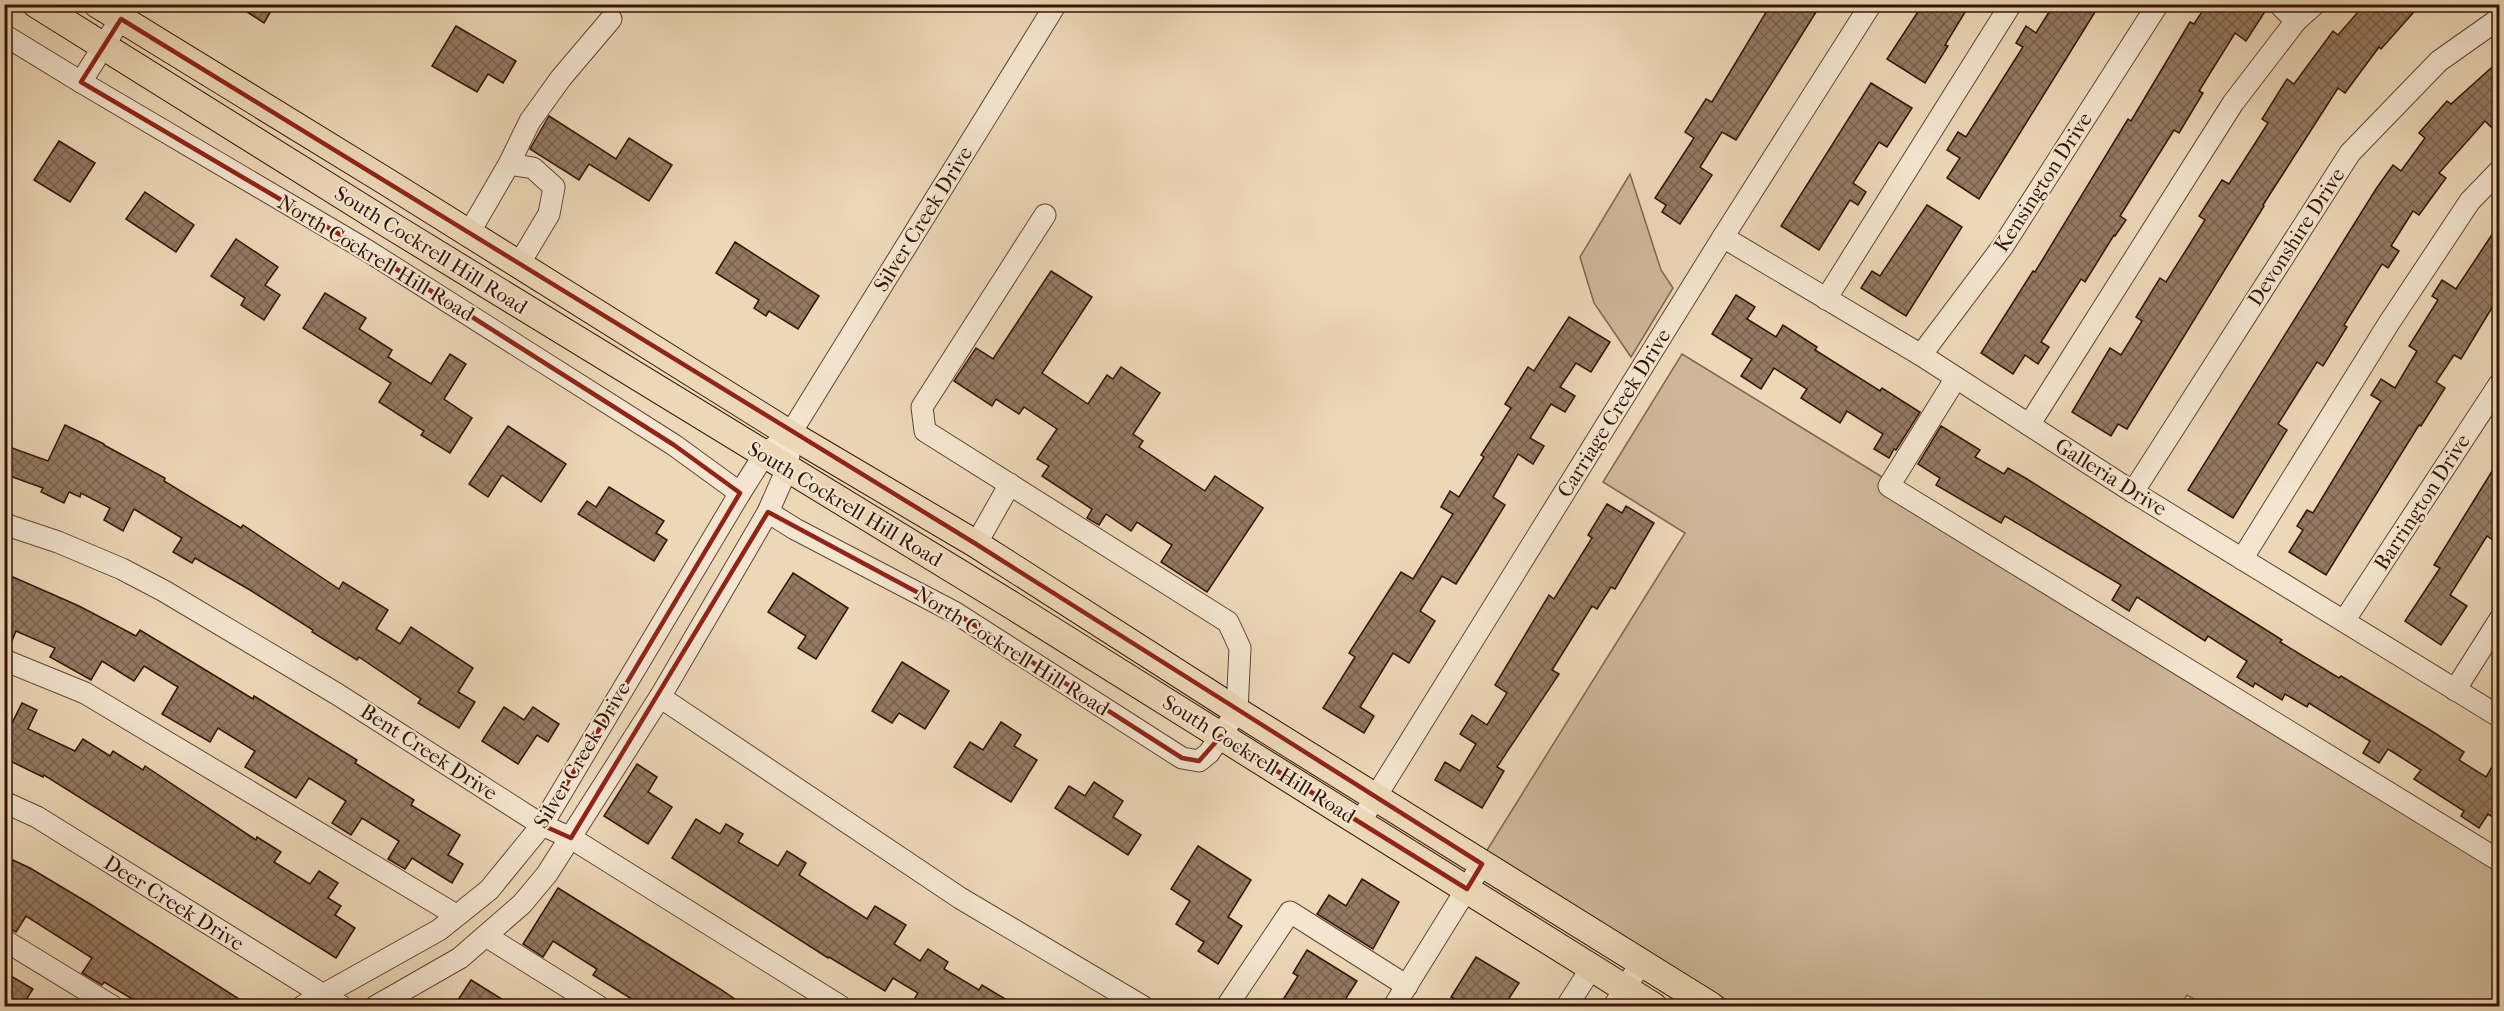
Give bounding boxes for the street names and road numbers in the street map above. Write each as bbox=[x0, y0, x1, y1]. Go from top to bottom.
street label: Kensington Drive bbox=[1989, 108, 2097, 256]
street label: Silver Creek Drive bbox=[869, 142, 977, 296]
street label: Devonshire Drive bbox=[2242, 164, 2350, 310]
street label: South Cockrell Hill Road bbox=[330, 181, 532, 319]
street label: North Cockrell Hill Road bbox=[274, 190, 479, 326]
street label: Carriage Creek Drive bbox=[1552, 324, 1676, 502]
street label: Barrington Drive bbox=[2369, 430, 2475, 574]
street label: Galleria Drive bbox=[2051, 433, 2171, 521]
street label: South Cockrell Hill Road bbox=[743, 436, 947, 572]
street label: North Cockrell Hill Road bbox=[910, 581, 1114, 721]
street label: Silver Creek Drive bbox=[529, 677, 635, 833]
street label: South Cockrell Hill Road bbox=[1158, 690, 1360, 828]
street label: Bent Creek Drive bbox=[356, 699, 502, 805]
street label: Deer Creek Drive bbox=[100, 850, 248, 956]

